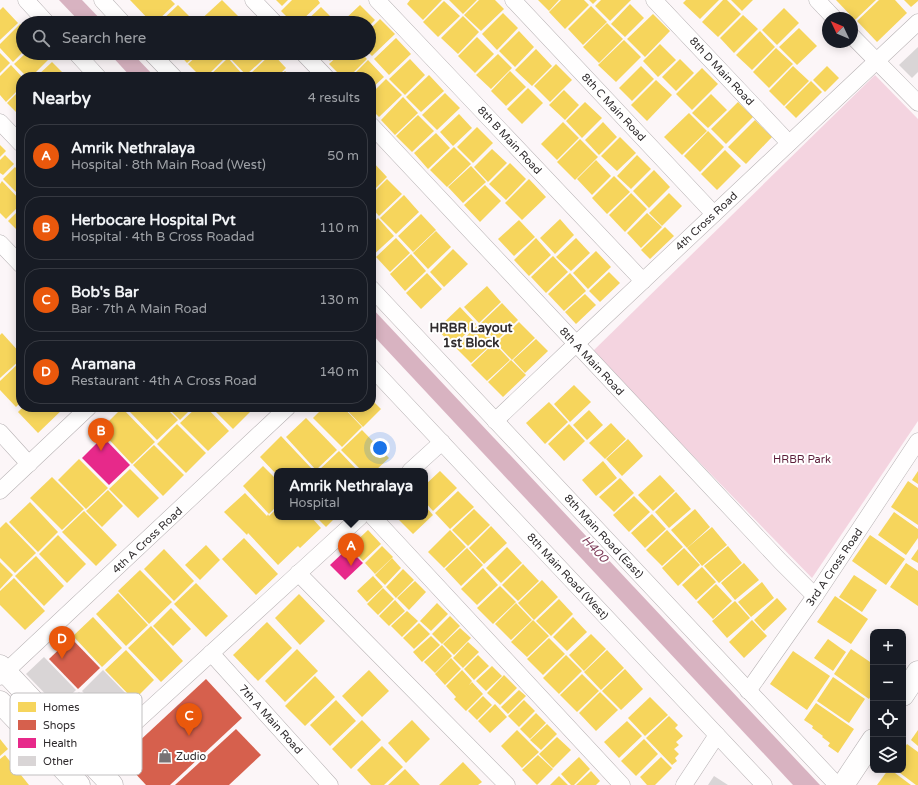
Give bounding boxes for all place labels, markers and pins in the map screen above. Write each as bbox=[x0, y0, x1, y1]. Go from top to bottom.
pin: B bbox=[88, 418, 114, 451]
pin: A bbox=[338, 533, 364, 566]
pin: D bbox=[49, 626, 75, 659]
pin: C bbox=[176, 703, 202, 736]
shop icon: Zudio bbox=[157, 748, 173, 764]
place label: Zudio bbox=[176, 750, 206, 763]

